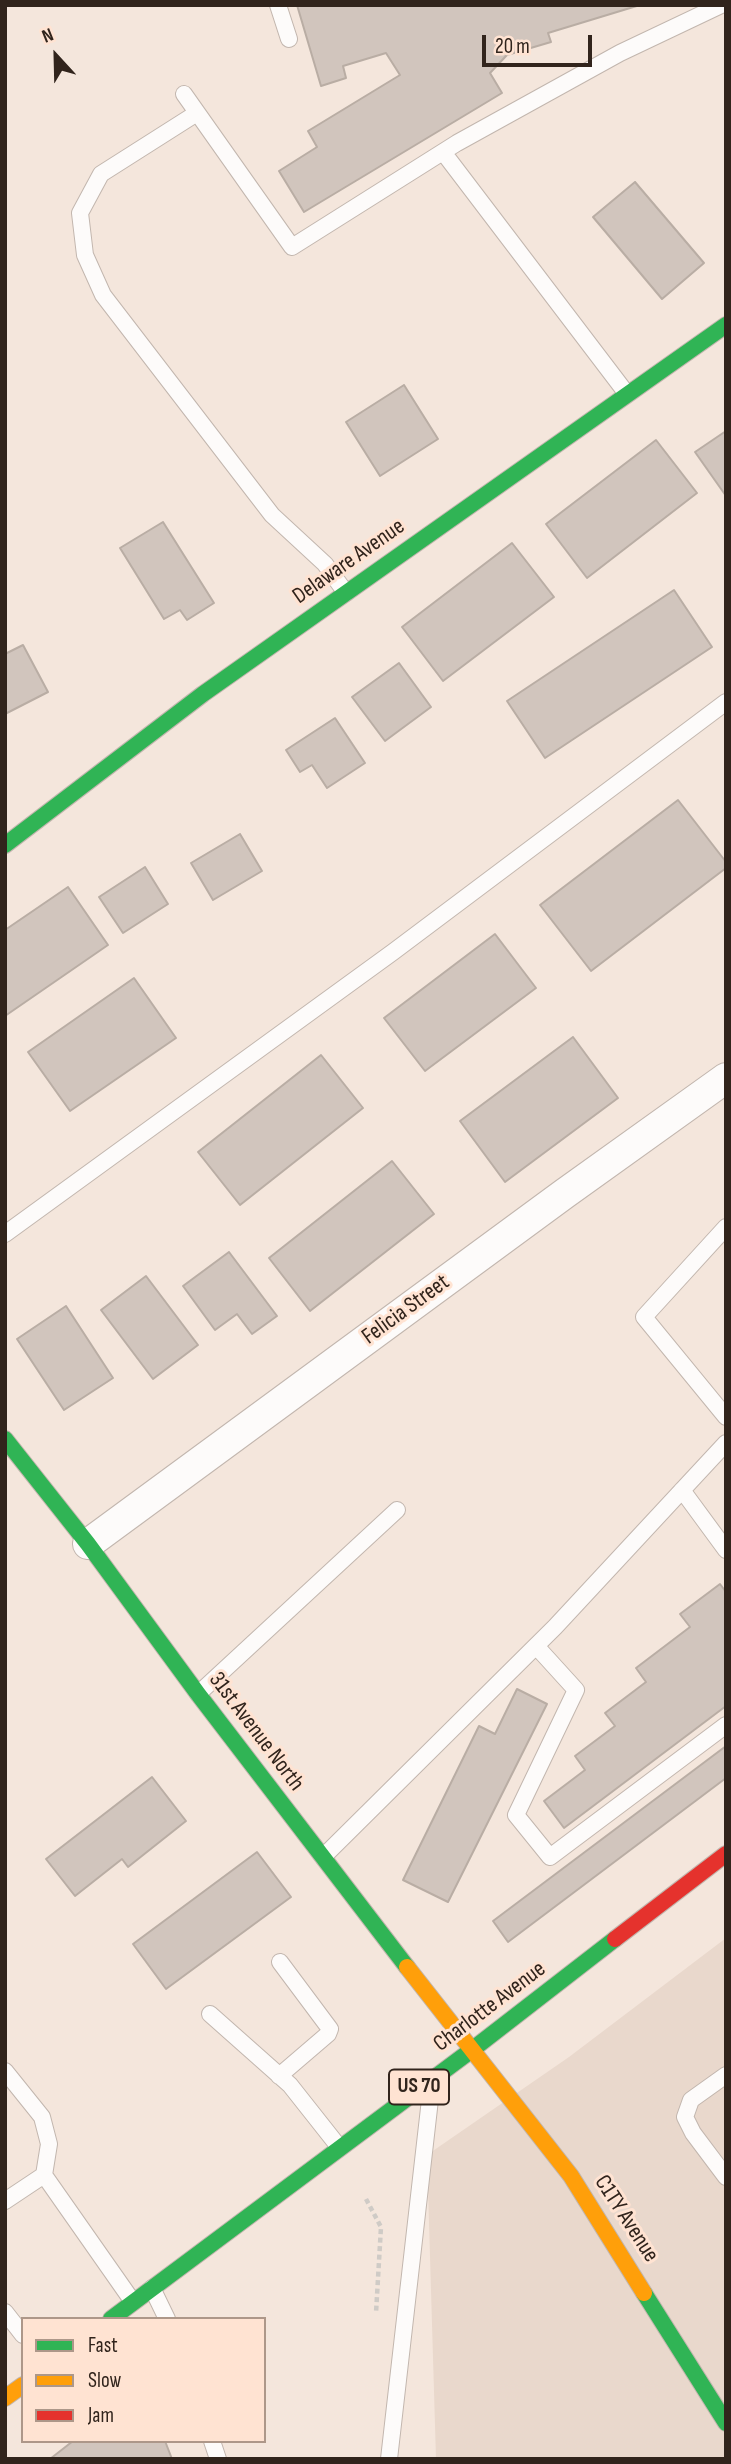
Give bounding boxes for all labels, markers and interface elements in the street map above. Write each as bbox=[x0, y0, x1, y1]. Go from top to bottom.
north arrow bbox=[21, 21, 91, 91]
scale bar bbox=[486, 21, 596, 65]
text: N bbox=[39, 24, 57, 49]
text: 20 m bbox=[495, 34, 530, 59]
street label: Delaware Avenue bbox=[288, 513, 410, 611]
street label: Felicia Street bbox=[357, 1269, 455, 1351]
street label: 31st Avenue North bbox=[202, 1667, 310, 1797]
street label: Charlotte Avenue bbox=[428, 1956, 552, 2058]
road number: US 70 bbox=[389, 2070, 449, 2104]
street label: C1TY Avenue bbox=[588, 2170, 664, 2268]
legend bbox=[21, 2317, 266, 2443]
text: Fast bbox=[88, 2333, 118, 2358]
text: Slow bbox=[88, 2368, 121, 2393]
text: Jam bbox=[88, 2403, 114, 2428]

